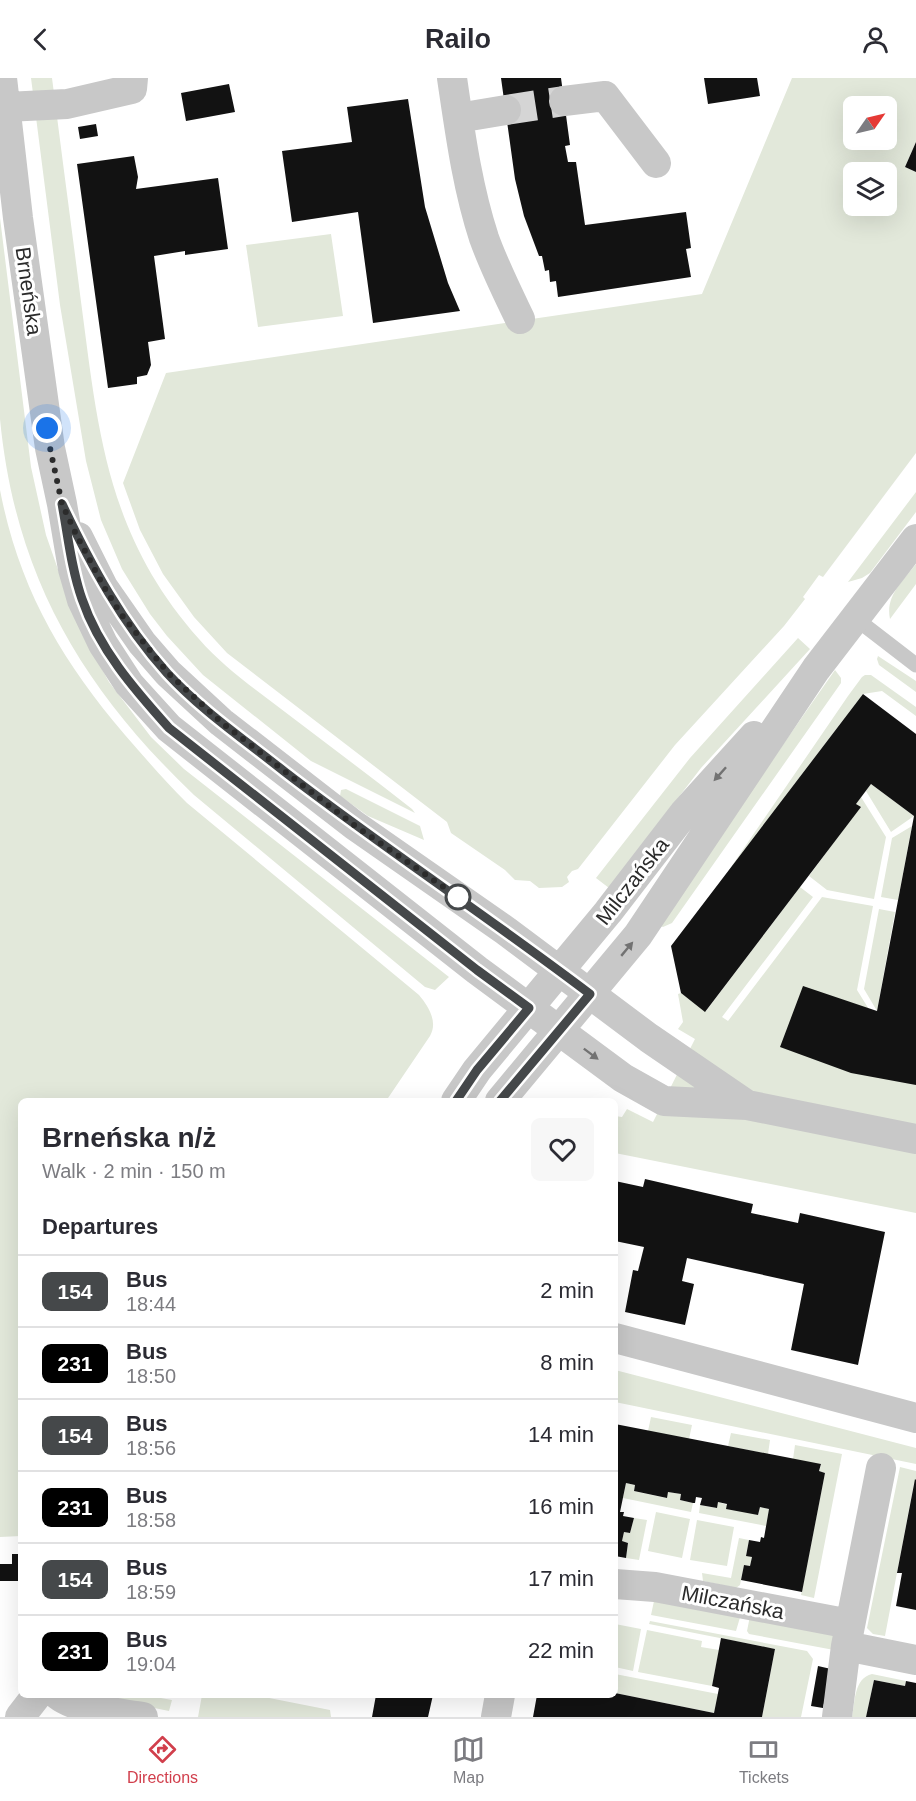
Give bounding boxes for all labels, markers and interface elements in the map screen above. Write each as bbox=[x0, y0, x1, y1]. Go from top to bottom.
icon: back bbox=[24, 23, 57, 56]
icon: person bbox=[859, 23, 892, 56]
text: Railo bbox=[425, 24, 491, 54]
north arrow bbox=[843, 96, 897, 150]
map controls bbox=[843, 96, 897, 216]
button: layers bbox=[843, 162, 897, 216]
street label: Brneńska bbox=[11, 245, 47, 337]
your location bbox=[32, 413, 62, 443]
one-way arrow bbox=[714, 766, 727, 781]
street label: Milczańska bbox=[591, 833, 673, 929]
unlabelled marker bbox=[445, 884, 471, 910]
one-way arrow bbox=[620, 942, 633, 957]
one-way arrow bbox=[583, 1048, 598, 1060]
button: heart bbox=[531, 1118, 594, 1181]
text: Brneńska n/ż bbox=[42, 1122, 216, 1153]
text: Walk · 2 min · 150 m bbox=[42, 1160, 226, 1182]
text: Departures bbox=[42, 1214, 158, 1239]
text: Bus bbox=[126, 1267, 168, 1292]
text: 2 min bbox=[540, 1278, 594, 1303]
text: 154 bbox=[57, 1280, 93, 1303]
text: 18:44 bbox=[126, 1293, 176, 1315]
text: Bus bbox=[126, 1339, 168, 1364]
text: 8 min bbox=[540, 1350, 594, 1375]
text: 231 bbox=[57, 1352, 93, 1375]
text: 18:50 bbox=[126, 1365, 176, 1387]
text: Bus bbox=[126, 1411, 168, 1436]
text: 14 min bbox=[528, 1422, 594, 1447]
text: 154 bbox=[57, 1424, 93, 1447]
text: 18:56 bbox=[126, 1437, 176, 1459]
text: Bus bbox=[126, 1483, 168, 1508]
text: 16 min bbox=[528, 1494, 594, 1519]
text: 231 bbox=[57, 1496, 93, 1519]
text: 18:58 bbox=[126, 1509, 176, 1531]
text: Bus bbox=[126, 1555, 168, 1580]
text: 17 min bbox=[528, 1566, 594, 1591]
text: 154 bbox=[57, 1568, 93, 1591]
text: 18:59 bbox=[126, 1581, 176, 1603]
street label: Milczańska bbox=[680, 1581, 786, 1623]
text: Bus bbox=[126, 1627, 168, 1652]
text: 22 min bbox=[528, 1638, 594, 1663]
text: 231 bbox=[57, 1640, 93, 1663]
text: 19:04 bbox=[126, 1653, 176, 1675]
tab: Directions bbox=[127, 1733, 198, 1787]
tab: Map bbox=[452, 1733, 485, 1787]
tab: Tickets bbox=[739, 1733, 789, 1787]

